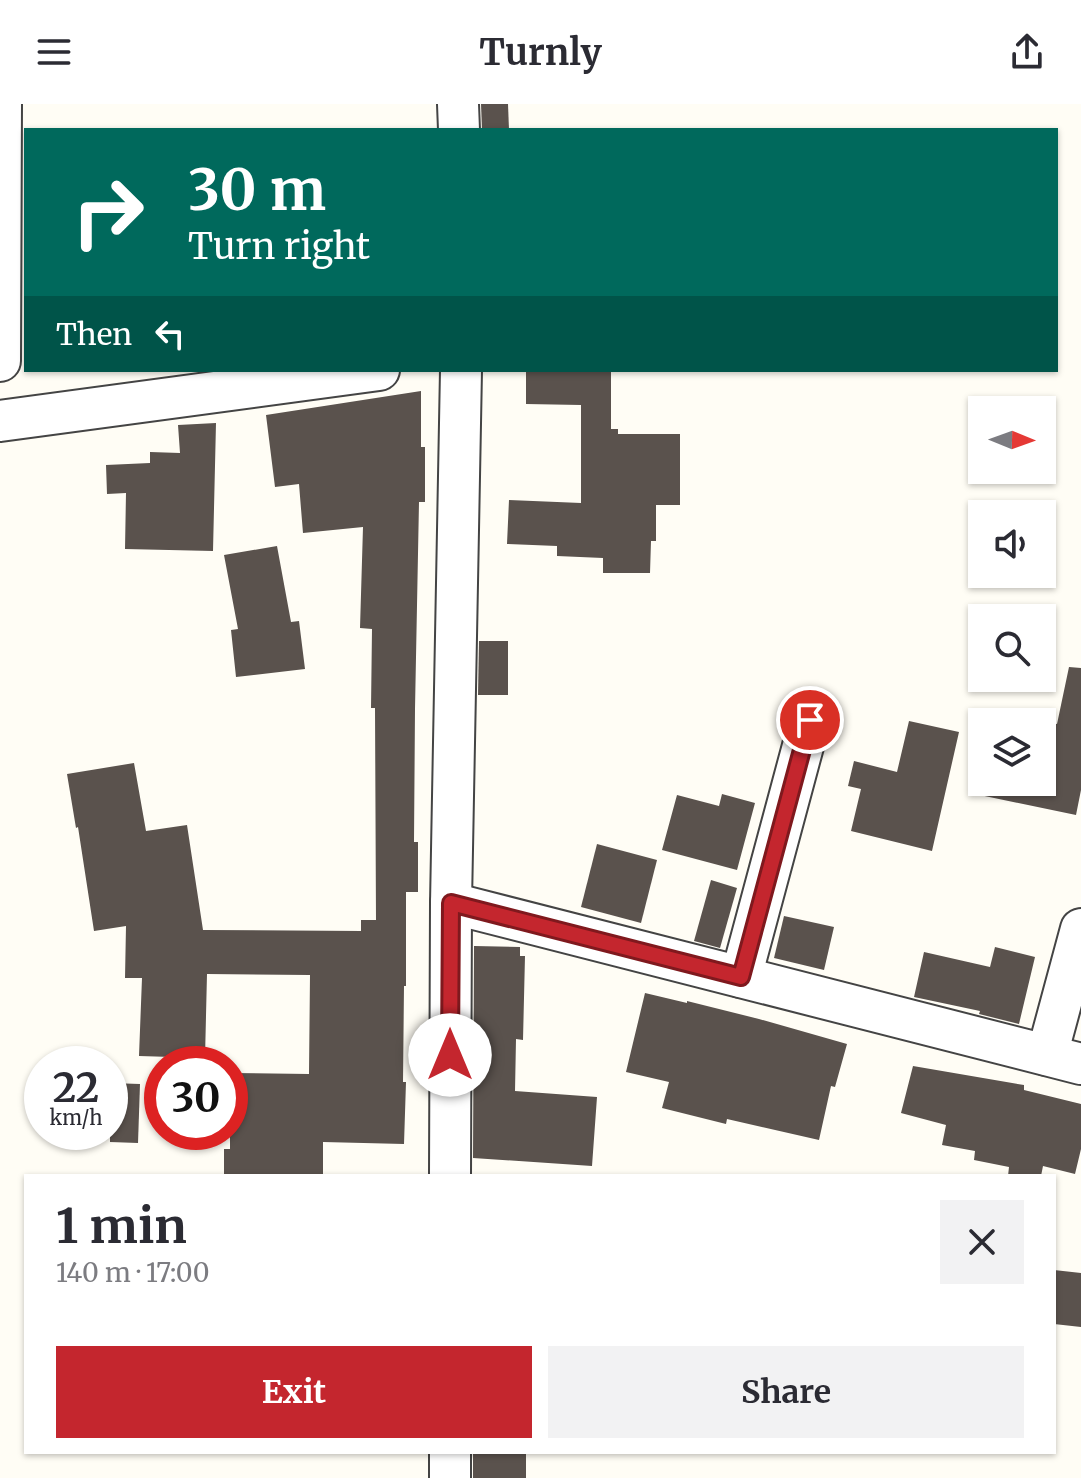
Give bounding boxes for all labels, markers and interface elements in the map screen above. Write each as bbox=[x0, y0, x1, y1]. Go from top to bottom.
icon: menu bbox=[32, 30, 76, 74]
text: Turnly bbox=[479, 30, 602, 75]
icon: share bbox=[1005, 30, 1049, 74]
text: 30 m bbox=[188, 155, 326, 225]
icon: right bbox=[56, 160, 160, 264]
text: Turn right bbox=[188, 224, 370, 269]
icon: left bbox=[148, 312, 192, 356]
text: Then bbox=[56, 315, 132, 353]
north arrow bbox=[968, 396, 1056, 484]
map controls bbox=[968, 396, 1056, 796]
button: sound bbox=[968, 500, 1056, 588]
button: search bbox=[968, 604, 1056, 692]
pin bbox=[776, 686, 844, 754]
icon: arrive bbox=[788, 698, 832, 742]
button: layers bbox=[968, 708, 1056, 796]
position arrow bbox=[408, 1013, 492, 1097]
speed limit sign: 30 bbox=[144, 1046, 248, 1150]
text: 22 bbox=[53, 1063, 99, 1113]
text: km/h bbox=[50, 1105, 102, 1130]
text: 1 min bbox=[56, 1196, 187, 1256]
button: close bbox=[940, 1200, 1024, 1284]
text: 140 m · 17:00 bbox=[56, 1256, 210, 1289]
button: Exit bbox=[56, 1346, 532, 1438]
button: Share bbox=[548, 1346, 1024, 1438]

